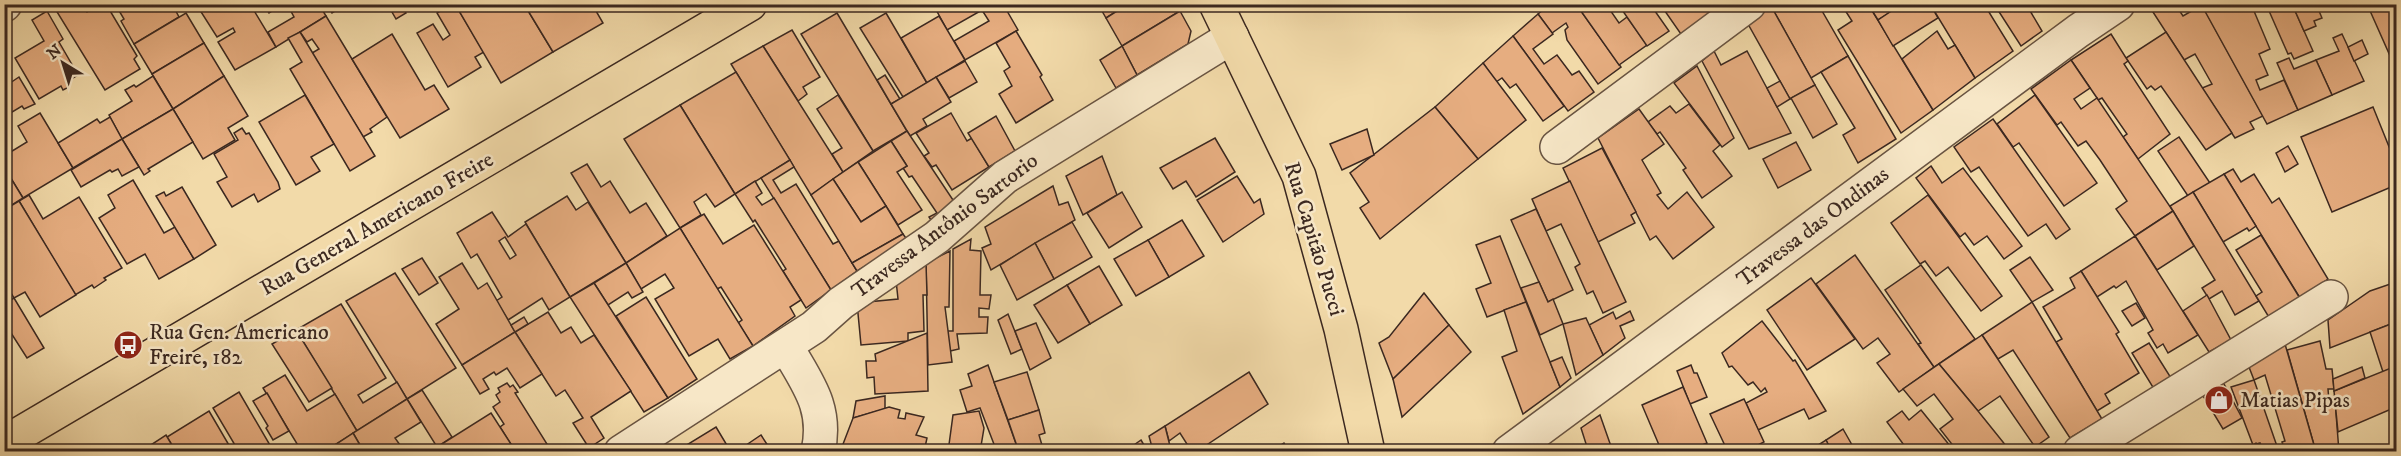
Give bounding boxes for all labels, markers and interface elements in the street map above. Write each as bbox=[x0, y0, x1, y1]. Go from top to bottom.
north arrow bbox=[33, 33, 93, 93]
text: N bbox=[43, 40, 66, 64]
street label: Rua General Americano Freire bbox=[256, 146, 498, 302]
street label: Travessa Antônio Sartorio bbox=[846, 147, 1044, 305]
street label: Rua Capitão Pucci bbox=[1278, 159, 1350, 319]
street label: Travessa das Ondinas bbox=[1732, 161, 1894, 293]
place label: Rua Gen. Americano Freire, 182 bbox=[149, 319, 329, 371]
bus stop icon: Rua Gen. Americano Freire, 182 bbox=[112, 329, 144, 361]
shop icon: Matias Pipas bbox=[2203, 384, 2235, 416]
place label: Matias Pipas bbox=[2240, 387, 2350, 414]

